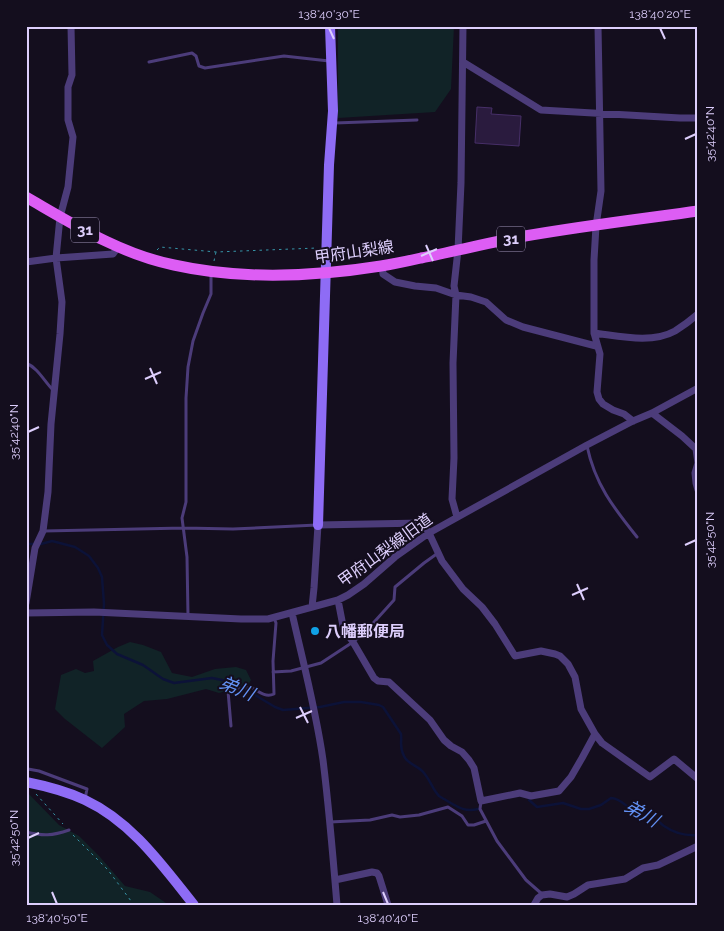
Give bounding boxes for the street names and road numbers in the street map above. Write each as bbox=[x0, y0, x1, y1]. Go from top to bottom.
road number: 31 bbox=[71, 218, 99, 242]
road number: 31 bbox=[497, 226, 525, 252]
street label: 甲府山梨線 bbox=[313, 237, 395, 267]
street label: 甲府山梨線旧道 bbox=[334, 509, 436, 591]

